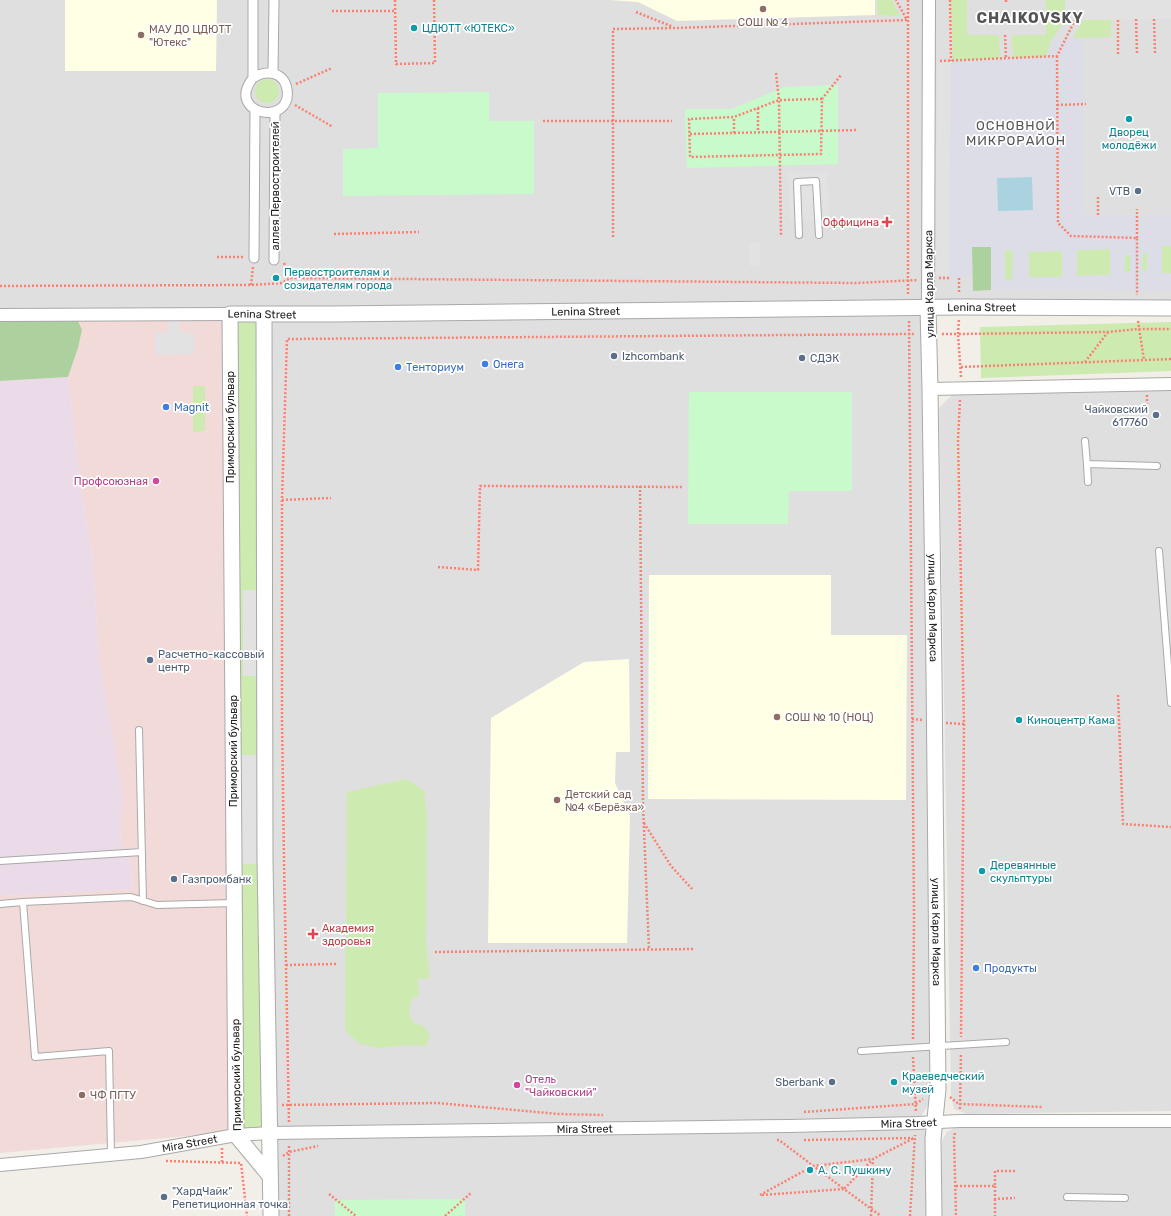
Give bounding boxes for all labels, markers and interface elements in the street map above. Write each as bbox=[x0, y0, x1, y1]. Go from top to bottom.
marker: СОШ № 4 bbox=[758, 4, 768, 14]
district label: CHAIKOVSKY bbox=[976, 9, 1084, 27]
place label: СОШ № 4 bbox=[738, 16, 788, 29]
place label: ЦДЮТТ «ЮТЕКС» bbox=[422, 22, 515, 35]
place label: МАУ ДО ЦДЮТТ "Ютекс" bbox=[149, 23, 232, 49]
marker: ЦДЮТТ «ЮТЕКС» bbox=[409, 23, 419, 33]
marker: МАУ ДО ЦДЮТТ "Ютекс" bbox=[136, 30, 146, 40]
marker: Дворец молодёжи bbox=[1124, 114, 1134, 124]
district label: ОСНОВНОЙ МИКРОРАЙОН bbox=[966, 118, 1066, 148]
street label: аллея Первостроителей bbox=[269, 122, 282, 251]
place label: Дворец молодёжи bbox=[1102, 126, 1156, 152]
place label: VTB bbox=[1109, 185, 1130, 198]
marker: VTB bbox=[1133, 186, 1143, 196]
place label: Оффицина bbox=[823, 216, 879, 229]
marker: Оффицина bbox=[882, 217, 892, 227]
street label: улица Карла Маркса bbox=[922, 230, 937, 338]
place label: Первостроителям и созидателям города bbox=[284, 266, 392, 292]
marker: Первостроителям и созидателям города bbox=[271, 273, 281, 283]
street label: Lenina Street bbox=[947, 301, 1017, 314]
street label: Lenina Street bbox=[551, 305, 621, 319]
street label: Lenina Street bbox=[227, 307, 297, 322]
place label: Izhcombank bbox=[622, 350, 685, 363]
marker: Izhcombank bbox=[609, 351, 619, 361]
place label: СДЭК bbox=[810, 352, 839, 365]
marker: СДЭК bbox=[797, 353, 807, 363]
place label: Онега bbox=[493, 358, 524, 371]
marker: Онега bbox=[480, 359, 490, 369]
place label: Тенториум bbox=[406, 361, 464, 374]
marker: Тенториум bbox=[393, 362, 403, 372]
street label: Приморский бульвар bbox=[224, 371, 237, 483]
place label: Magnit bbox=[174, 401, 210, 414]
marker: Magnit bbox=[161, 402, 171, 412]
place label: Чайковский 617760 bbox=[1085, 403, 1148, 429]
marker: Чайковский 617760 bbox=[1151, 410, 1161, 420]
place label: Профсоюзная bbox=[74, 475, 148, 488]
marker: Профсоюзная bbox=[151, 476, 161, 486]
street label: улица Карла Маркса bbox=[925, 554, 940, 662]
place label: Расчетно-кассовый центр bbox=[158, 648, 264, 674]
marker: Расчетно-кассовый центр bbox=[145, 655, 155, 665]
street label: Приморский бульвар bbox=[227, 695, 240, 807]
place label: СОШ № 10 (НОЦ) bbox=[785, 711, 874, 724]
marker: СОШ № 10 (НОЦ) bbox=[772, 712, 782, 722]
place label: Киноцентр Кама bbox=[1027, 714, 1115, 727]
marker: Киноцентр Кама bbox=[1014, 715, 1024, 725]
place label: Детский сад №4 «Берёзка» bbox=[565, 788, 644, 814]
marker: Детский сад №4 «Берёзка» bbox=[552, 795, 562, 805]
place label: Деревянные скульптуры bbox=[990, 859, 1056, 885]
marker: Деревянные скульптуры bbox=[977, 866, 987, 876]
place label: Газпромбанк bbox=[182, 873, 252, 886]
marker: Газпромбанк bbox=[169, 874, 179, 884]
street label: улица Карла Маркса bbox=[929, 878, 943, 986]
place label: Академия здоровья bbox=[322, 922, 374, 948]
marker: Академия здоровья bbox=[307, 928, 319, 940]
place label: Продукты bbox=[984, 962, 1037, 975]
marker: Продукты bbox=[971, 963, 981, 973]
street label: Приморский бульвар bbox=[229, 1019, 244, 1131]
place label: Краеведческий музей bbox=[902, 1070, 984, 1096]
place label: Отель "Чайковский" bbox=[525, 1073, 597, 1099]
place label: Sberbank bbox=[775, 1076, 824, 1089]
marker: Sberbank bbox=[827, 1077, 837, 1087]
marker: Краеведческий музей bbox=[889, 1077, 899, 1087]
marker: Отель "Чайковский" bbox=[512, 1080, 522, 1090]
place label: ЧФ ПГТУ bbox=[90, 1089, 136, 1102]
marker: ЧФ ПГТУ bbox=[77, 1090, 87, 1100]
street label: Mira Street bbox=[881, 1116, 938, 1131]
street label: Mira Street bbox=[557, 1122, 614, 1136]
street label: Mira Street bbox=[161, 1132, 219, 1155]
place label: А. С. Пушкину bbox=[818, 1164, 892, 1177]
marker: А. С. Пушкину bbox=[805, 1165, 815, 1175]
place label: "ХардЧайк" Репетиционная точка bbox=[172, 1185, 288, 1211]
marker: "ХардЧайк" Репетиционная точка bbox=[159, 1192, 169, 1202]

